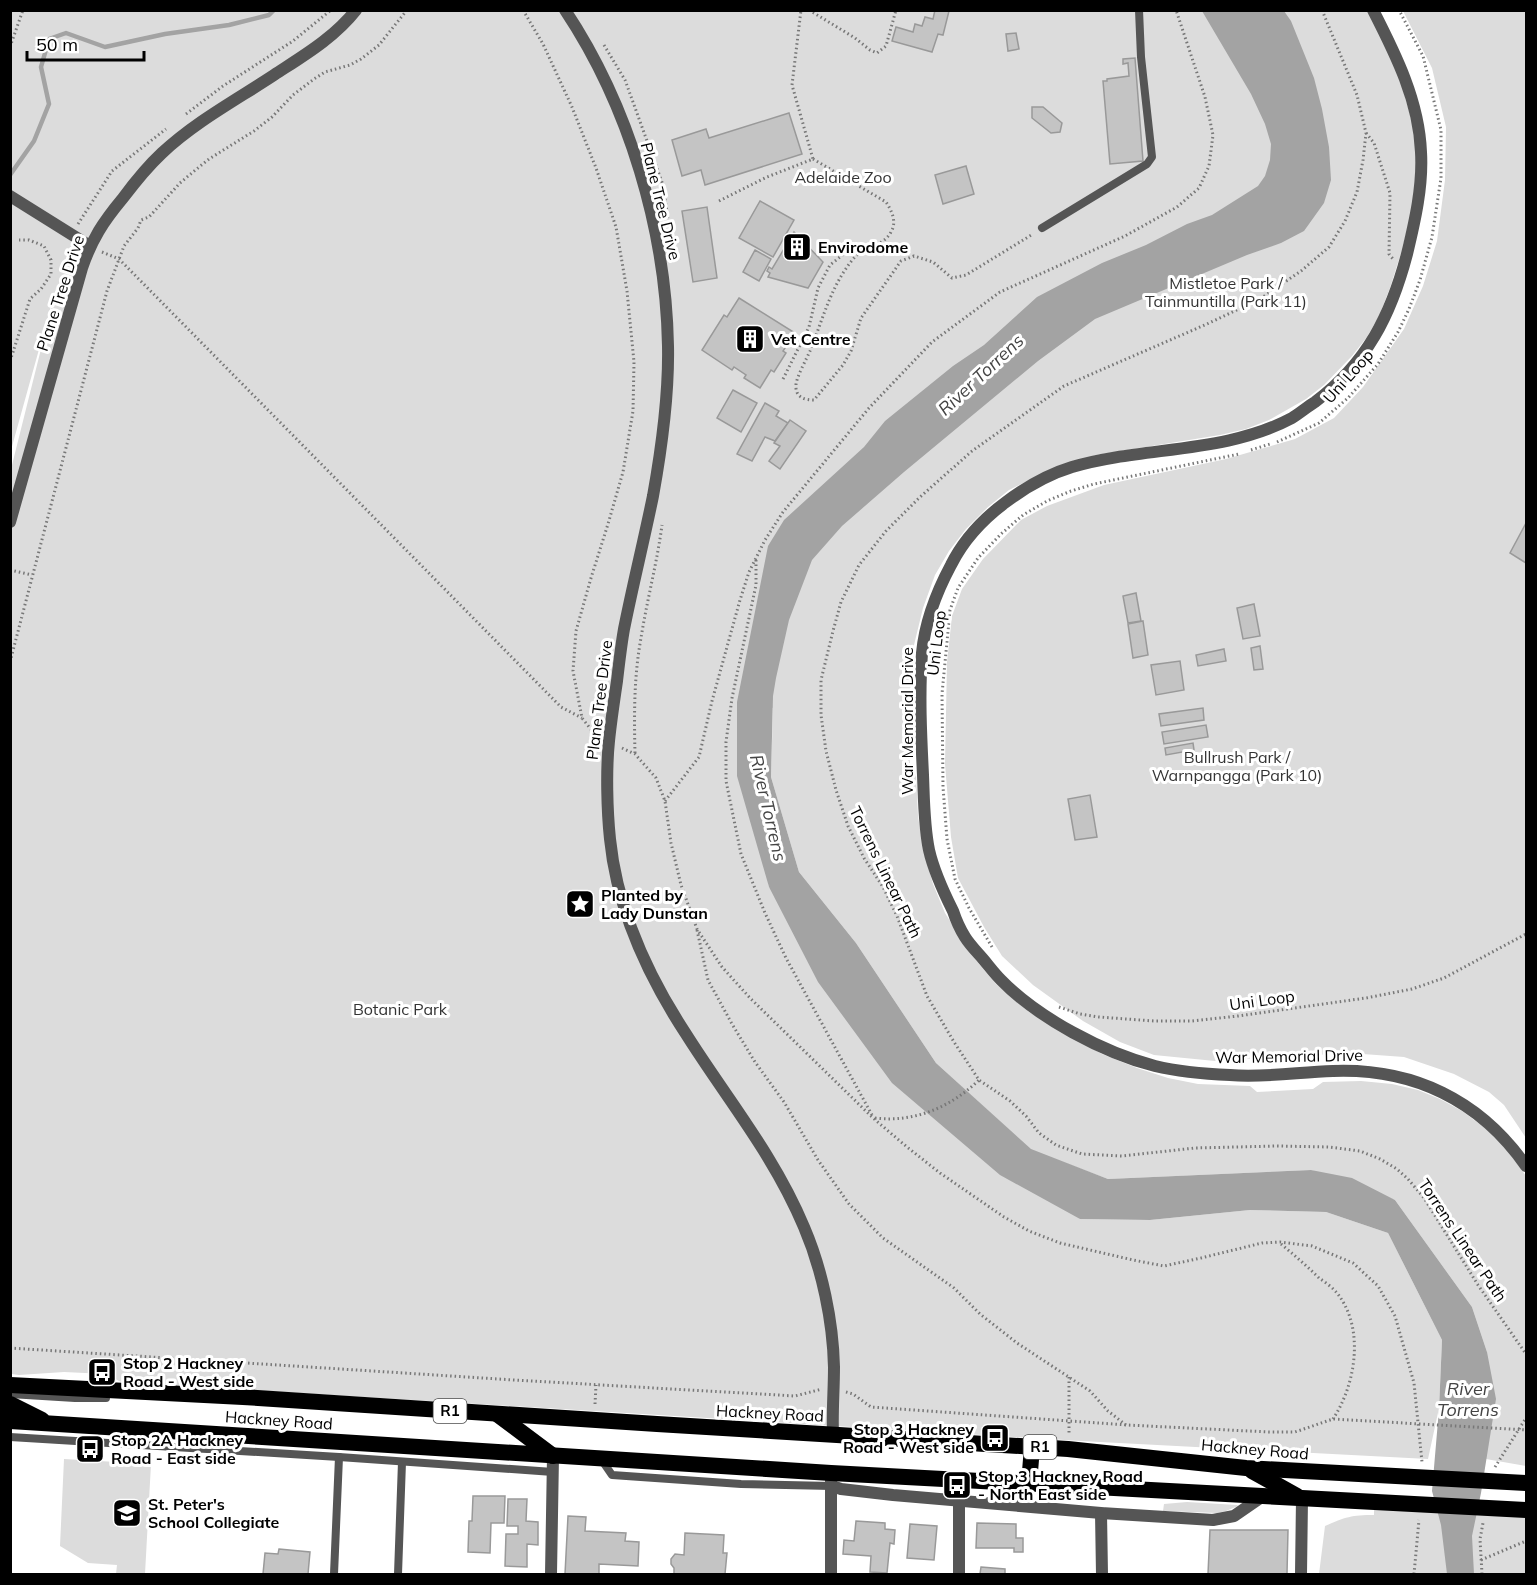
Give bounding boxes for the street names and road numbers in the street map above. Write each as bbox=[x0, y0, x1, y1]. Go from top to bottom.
street label: Plane Tree Drive bbox=[637, 140, 685, 262]
street label: Plane Tree Drive bbox=[32, 233, 88, 353]
street label: Uni Loop bbox=[1319, 345, 1377, 407]
street label: Uni Loop bbox=[922, 609, 950, 677]
street label: Plane Tree Drive bbox=[582, 639, 616, 761]
street label: War Memorial Drive bbox=[897, 647, 917, 795]
street label: Torrens Linear Path bbox=[845, 803, 927, 941]
street label: Uni Loop bbox=[1228, 986, 1296, 1014]
street label: War Memorial Drive bbox=[1215, 1045, 1363, 1067]
street label: Torrens Linear Path bbox=[1414, 1175, 1512, 1305]
road number: R1 bbox=[434, 1399, 466, 1423]
street label: Hackney Road bbox=[716, 1400, 824, 1426]
street label: Hackney Road bbox=[224, 1406, 334, 1434]
street label: Hackney Road bbox=[1200, 1434, 1310, 1464]
road number: R1 bbox=[1024, 1435, 1056, 1459]

